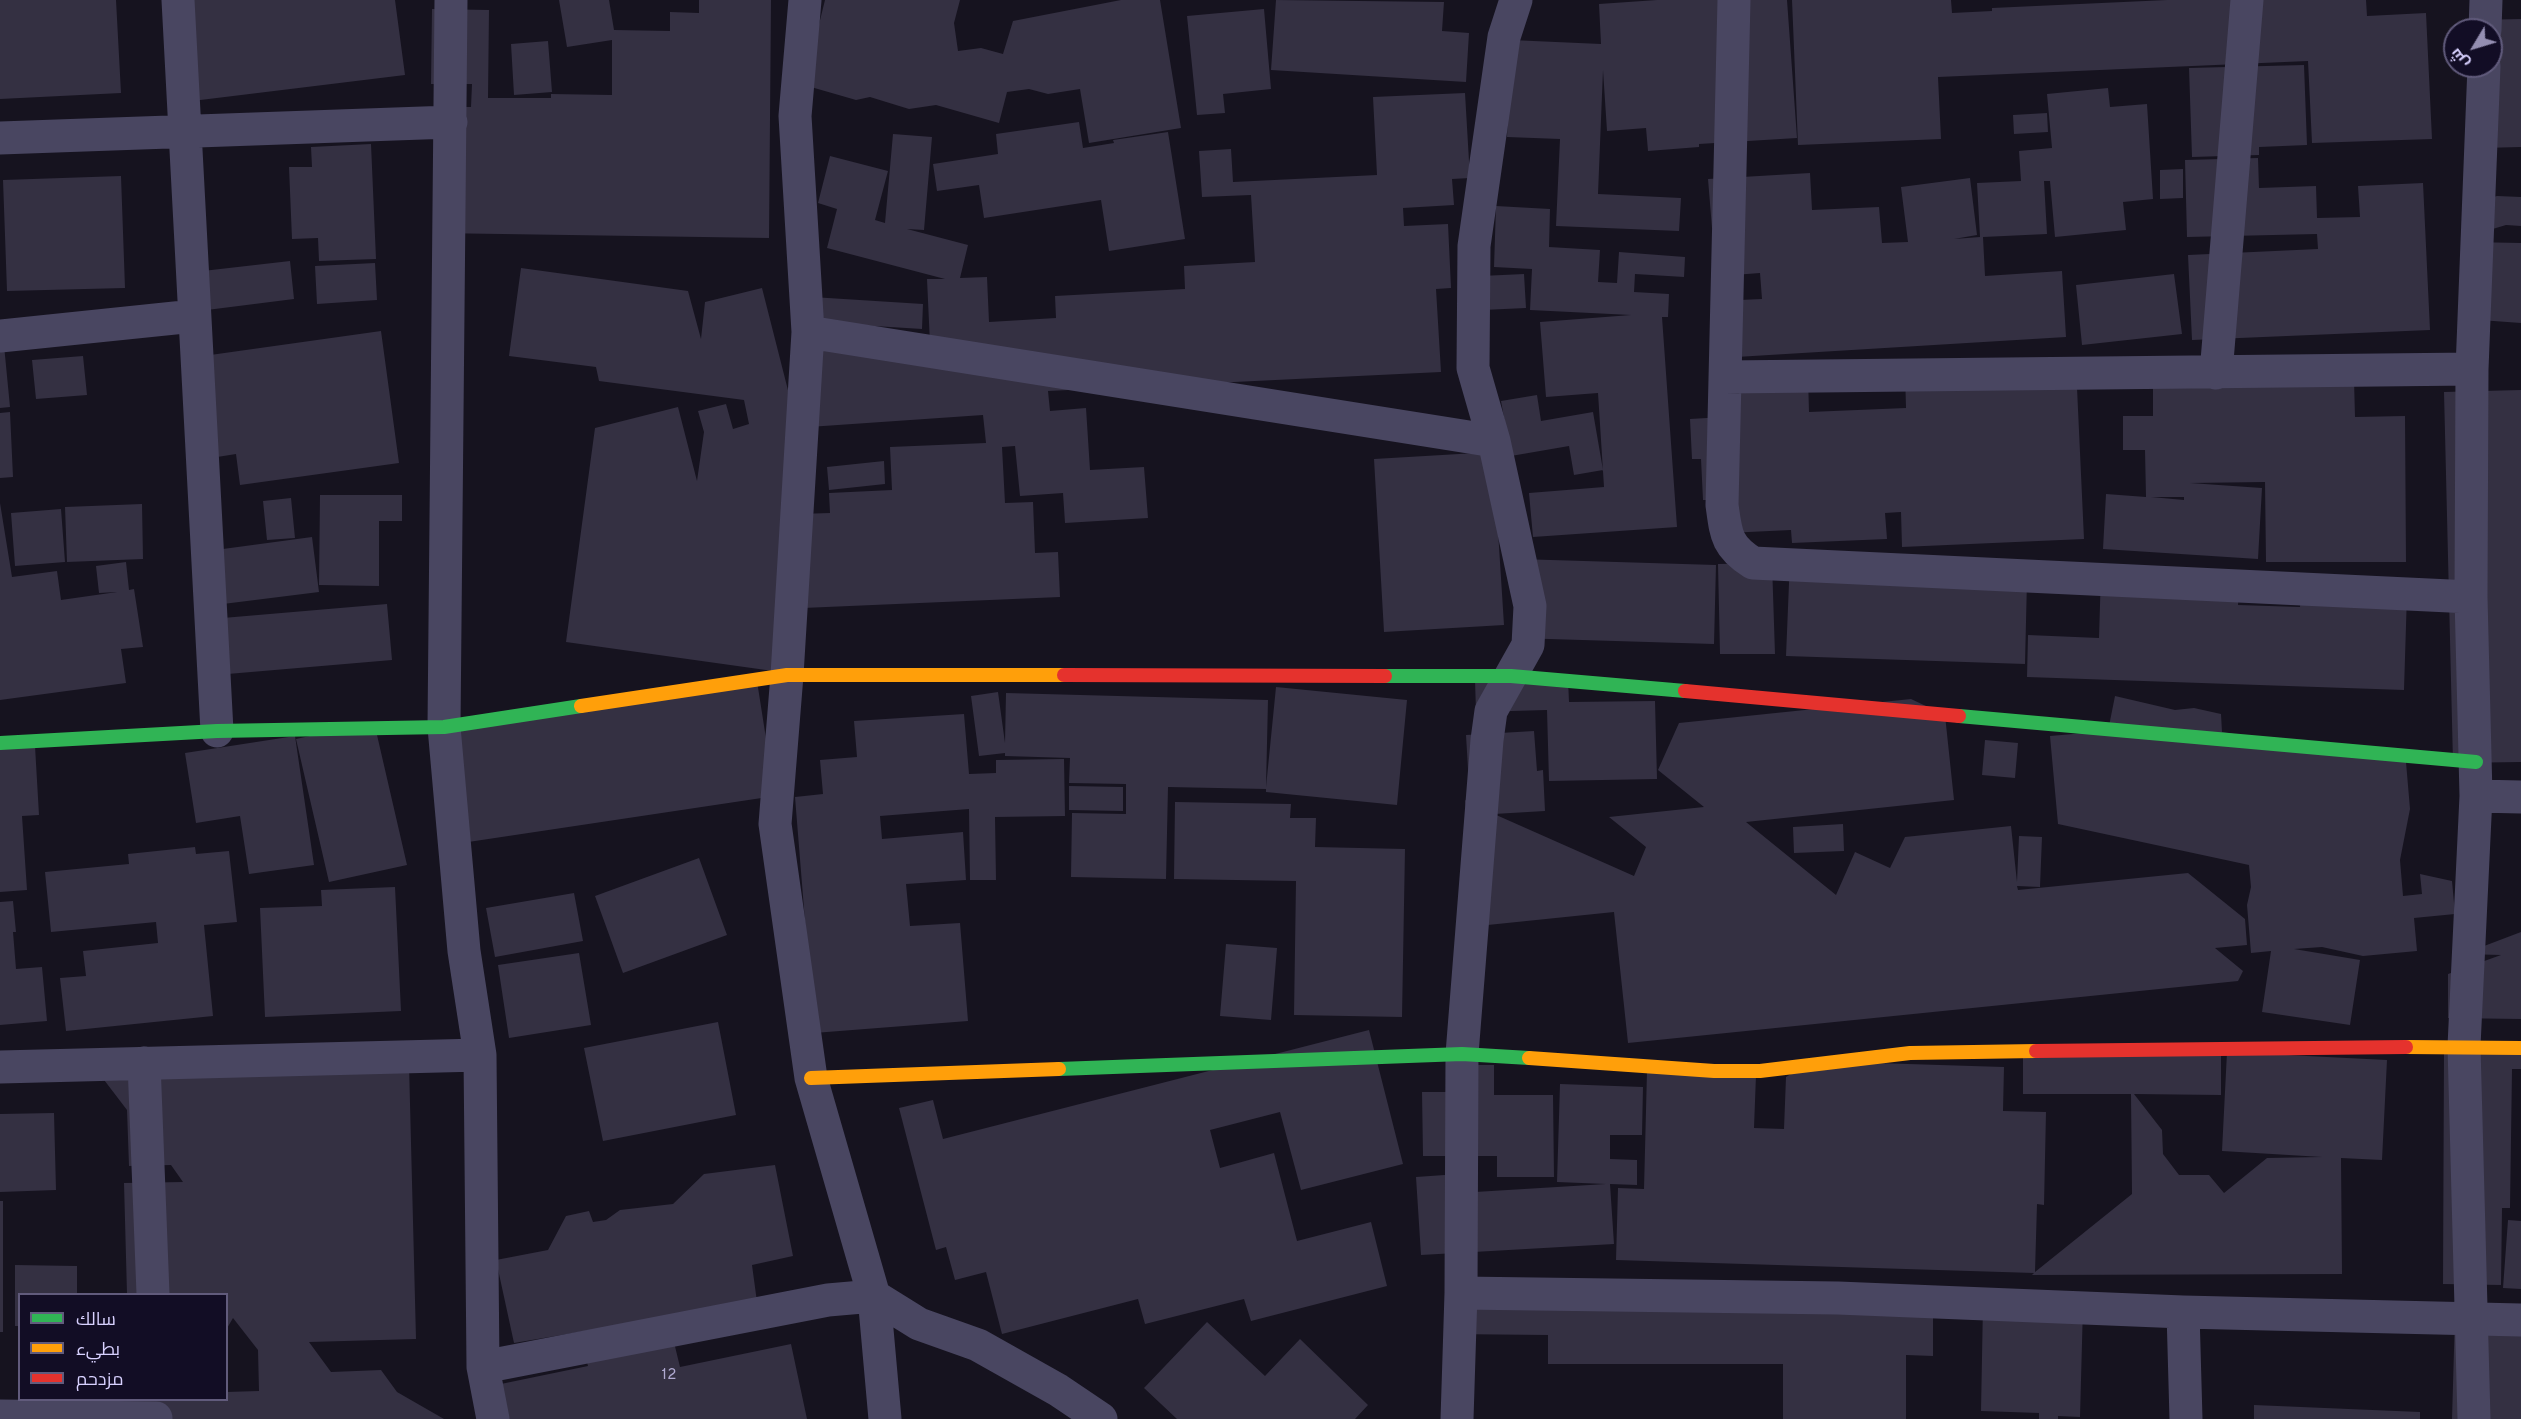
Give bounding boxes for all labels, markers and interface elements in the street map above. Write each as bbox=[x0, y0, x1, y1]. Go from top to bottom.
north arrow bbox=[2443, 18, 2503, 78]
text: ش bbox=[2446, 44, 2475, 72]
legend bbox=[18, 1293, 228, 1401]
text: سالك bbox=[76, 1309, 116, 1332]
text: بطيء bbox=[76, 1339, 120, 1362]
house number: 12 bbox=[662, 1367, 676, 1385]
text: مزدحم bbox=[76, 1369, 124, 1392]

